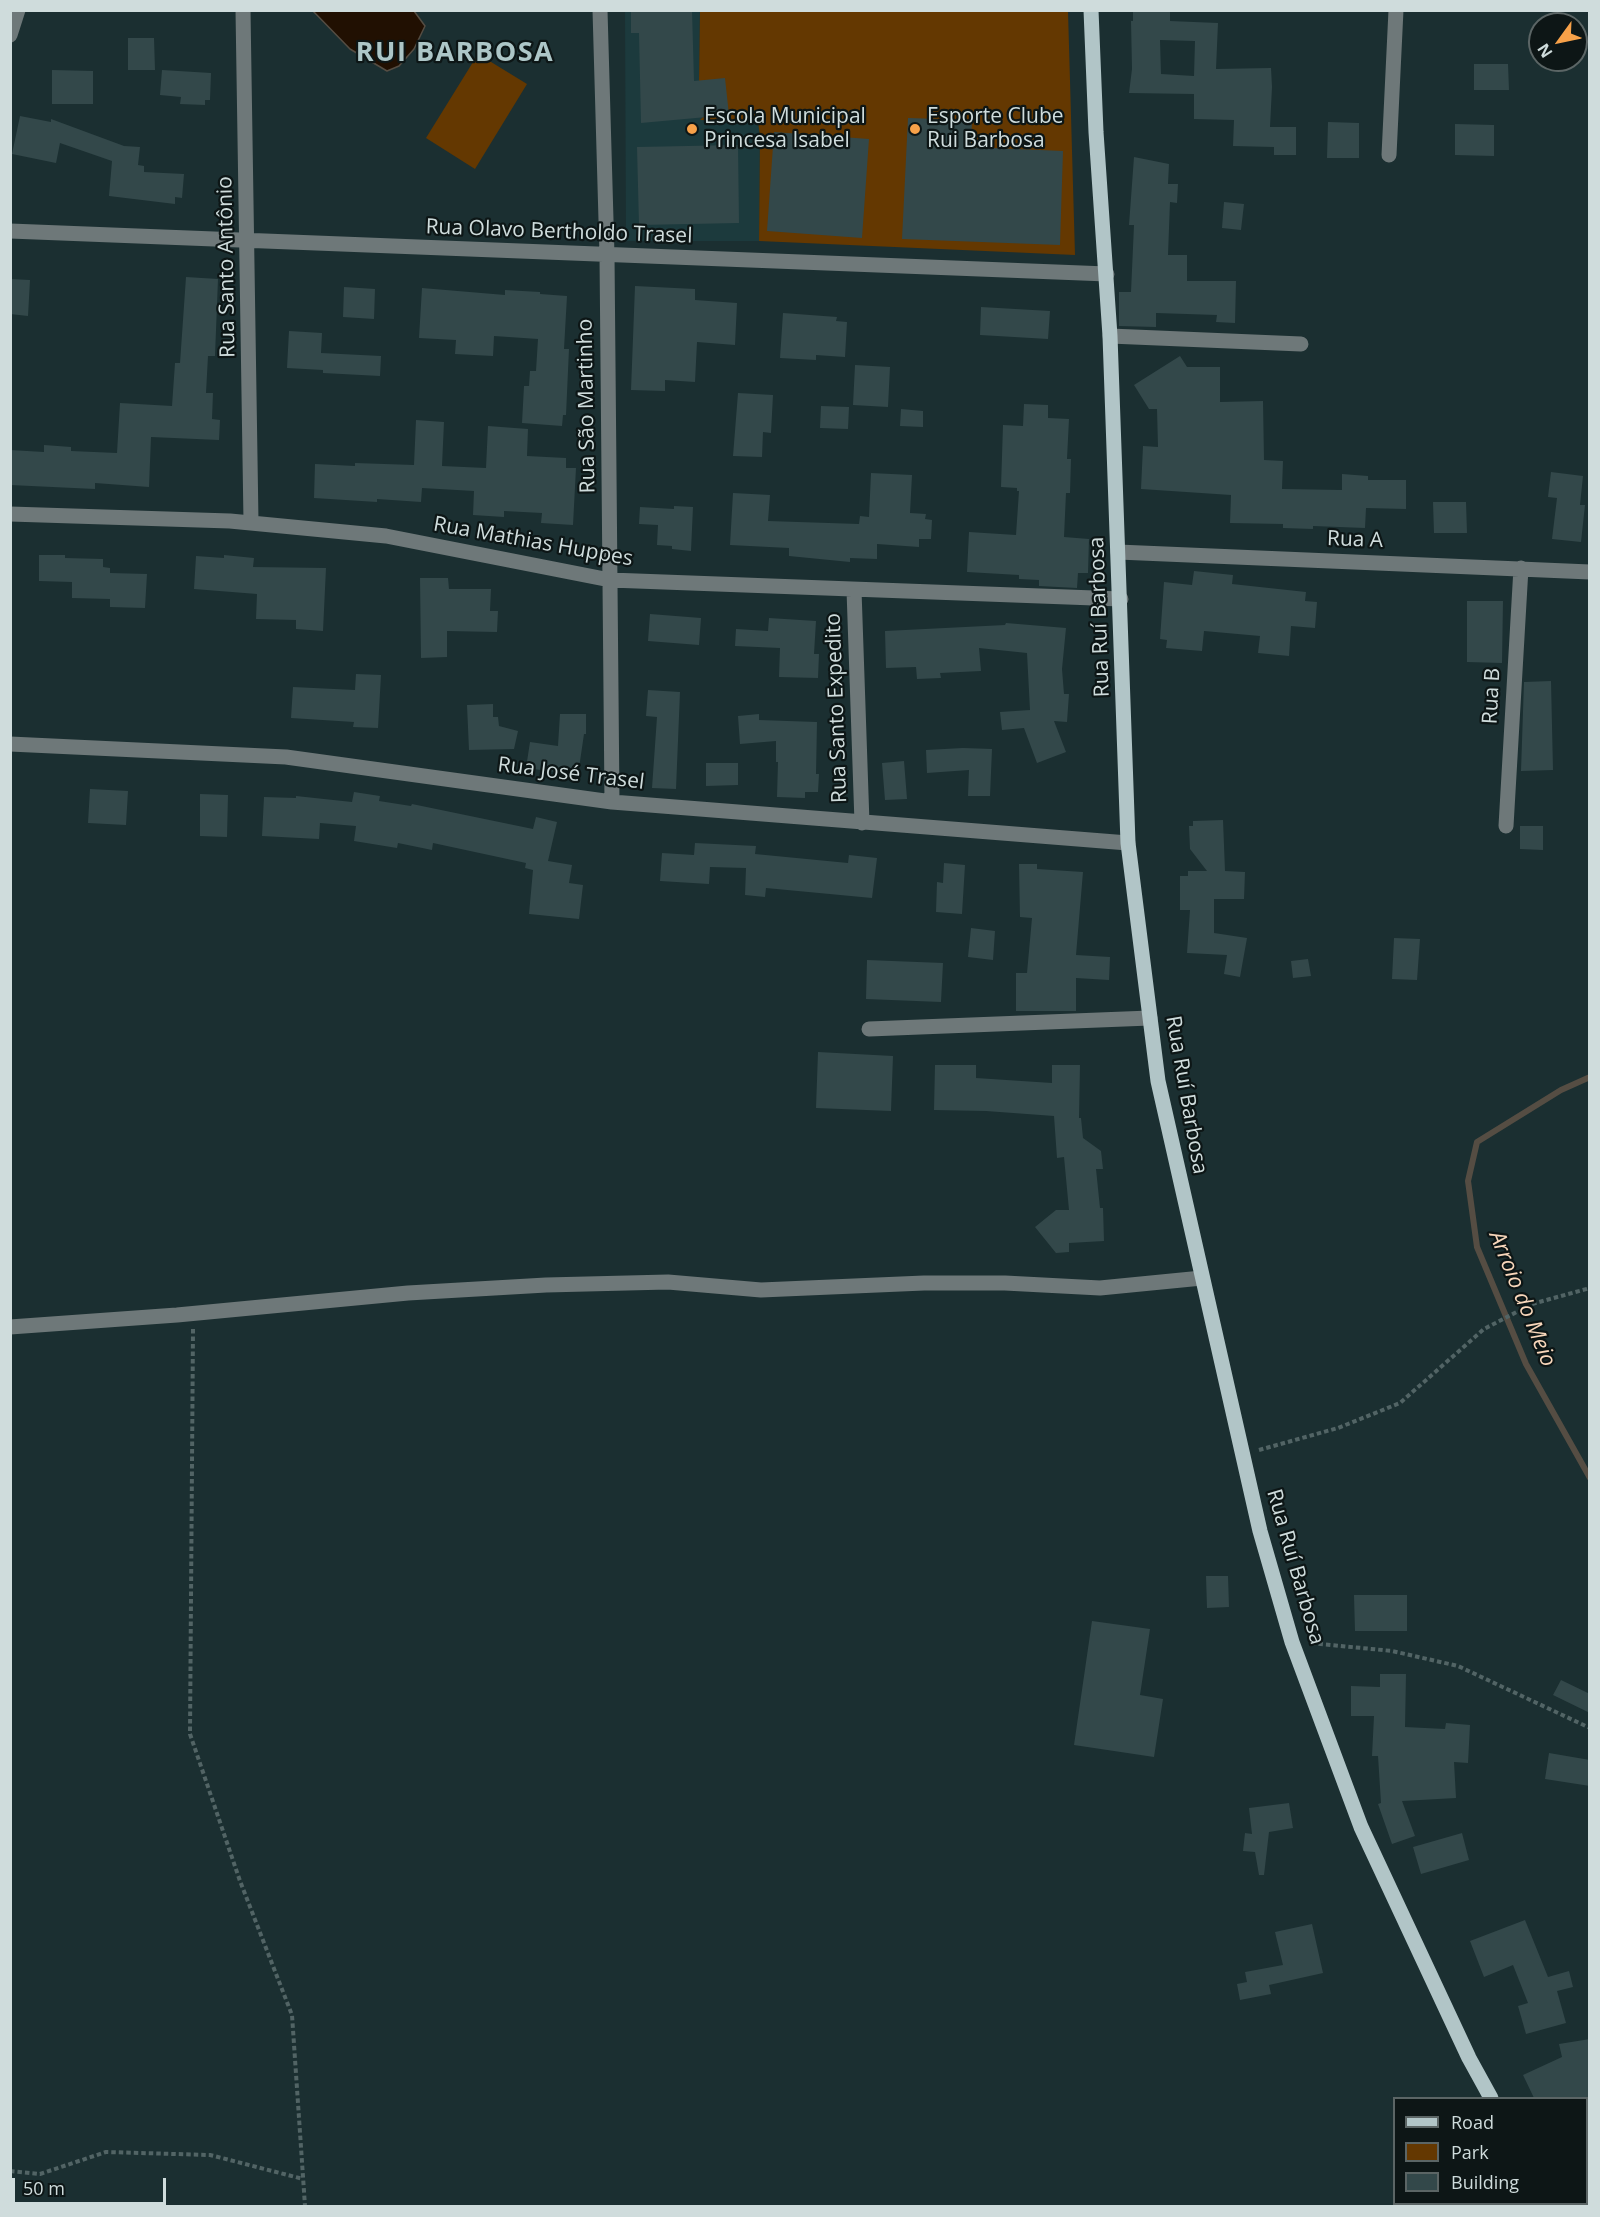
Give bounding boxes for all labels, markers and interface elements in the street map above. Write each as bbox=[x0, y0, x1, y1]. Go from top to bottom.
north arrow bbox=[1528, 12, 1588, 72]
district label: RUI BARBOSA bbox=[356, 37, 554, 69]
text: N bbox=[1532, 39, 1557, 62]
place label: Escola Municipal Princesa Isabel bbox=[704, 104, 866, 154]
place label: Esporte Clube Rui Barbosa bbox=[927, 104, 1064, 154]
marker: Escola Municipal Princesa Isabel bbox=[685, 122, 699, 136]
marker: Esporte Clube Rui Barbosa bbox=[908, 122, 922, 136]
street label: Rua Santo Antônio bbox=[213, 176, 241, 358]
street label: Rua Olavo Bertholdo Trasel bbox=[425, 215, 693, 249]
street label: Rua São Martinho bbox=[573, 319, 601, 493]
street label: Rua Mathias Huppes bbox=[431, 512, 635, 572]
street label: Rua A bbox=[1326, 526, 1384, 554]
street label: Rua Ruí Barbosa bbox=[1085, 536, 1115, 698]
street label: Rua Santo Expedito bbox=[821, 613, 853, 803]
street label: Rua B bbox=[1478, 667, 1506, 725]
street label: Rua José Trasel bbox=[496, 753, 646, 795]
street label: Rua Ruí Barbosa bbox=[1160, 1014, 1212, 1176]
water label: Arroio do Meio bbox=[1483, 1227, 1561, 1371]
street label: Rua Ruí Barbosa bbox=[1261, 1486, 1329, 1648]
legend bbox=[1393, 2097, 1588, 2205]
text: Road bbox=[1451, 2110, 1494, 2134]
text: Park bbox=[1451, 2140, 1489, 2164]
scale bar bbox=[15, 2166, 170, 2204]
text: Building bbox=[1451, 2170, 1519, 2194]
text: 50 m bbox=[23, 2176, 65, 2200]

